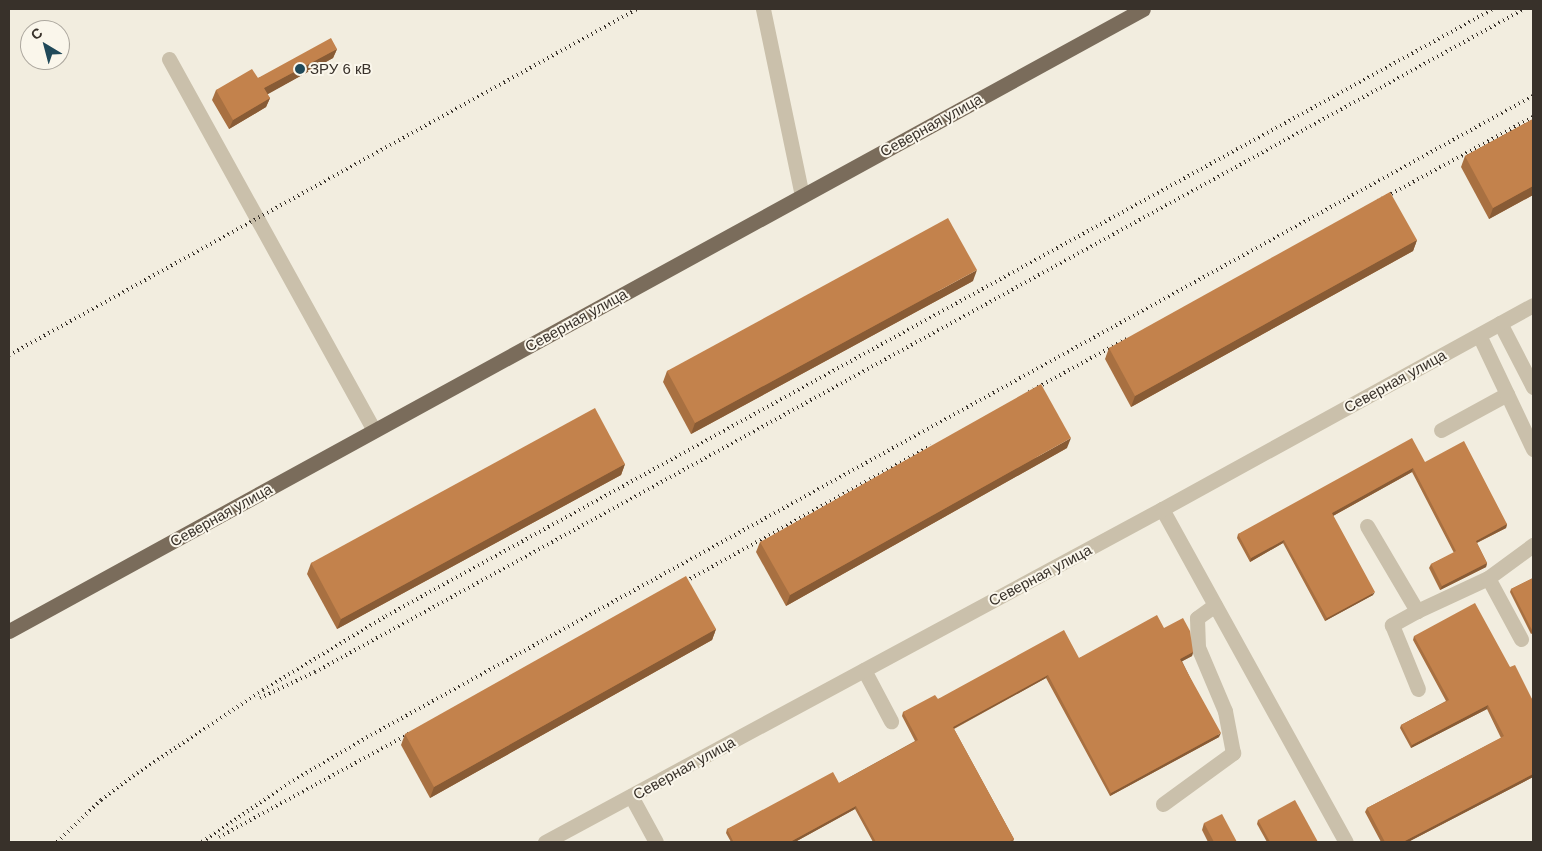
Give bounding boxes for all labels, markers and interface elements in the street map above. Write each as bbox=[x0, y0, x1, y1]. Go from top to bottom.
north arrow bbox=[20, 20, 70, 70]
text: С bbox=[28, 24, 45, 43]
place label: ЗРУ 6 кВ bbox=[310, 60, 372, 78]
marker: ЗРУ 6 кВ bbox=[294, 63, 306, 75]
street label: Северная улица bbox=[877, 90, 985, 160]
street label: Северная улица bbox=[522, 285, 630, 355]
street label: Северная улица bbox=[1341, 346, 1449, 416]
street label: Северная улица bbox=[167, 480, 275, 550]
street label: Северная улица bbox=[986, 540, 1094, 610]
street label: Северная улица bbox=[630, 733, 738, 803]

